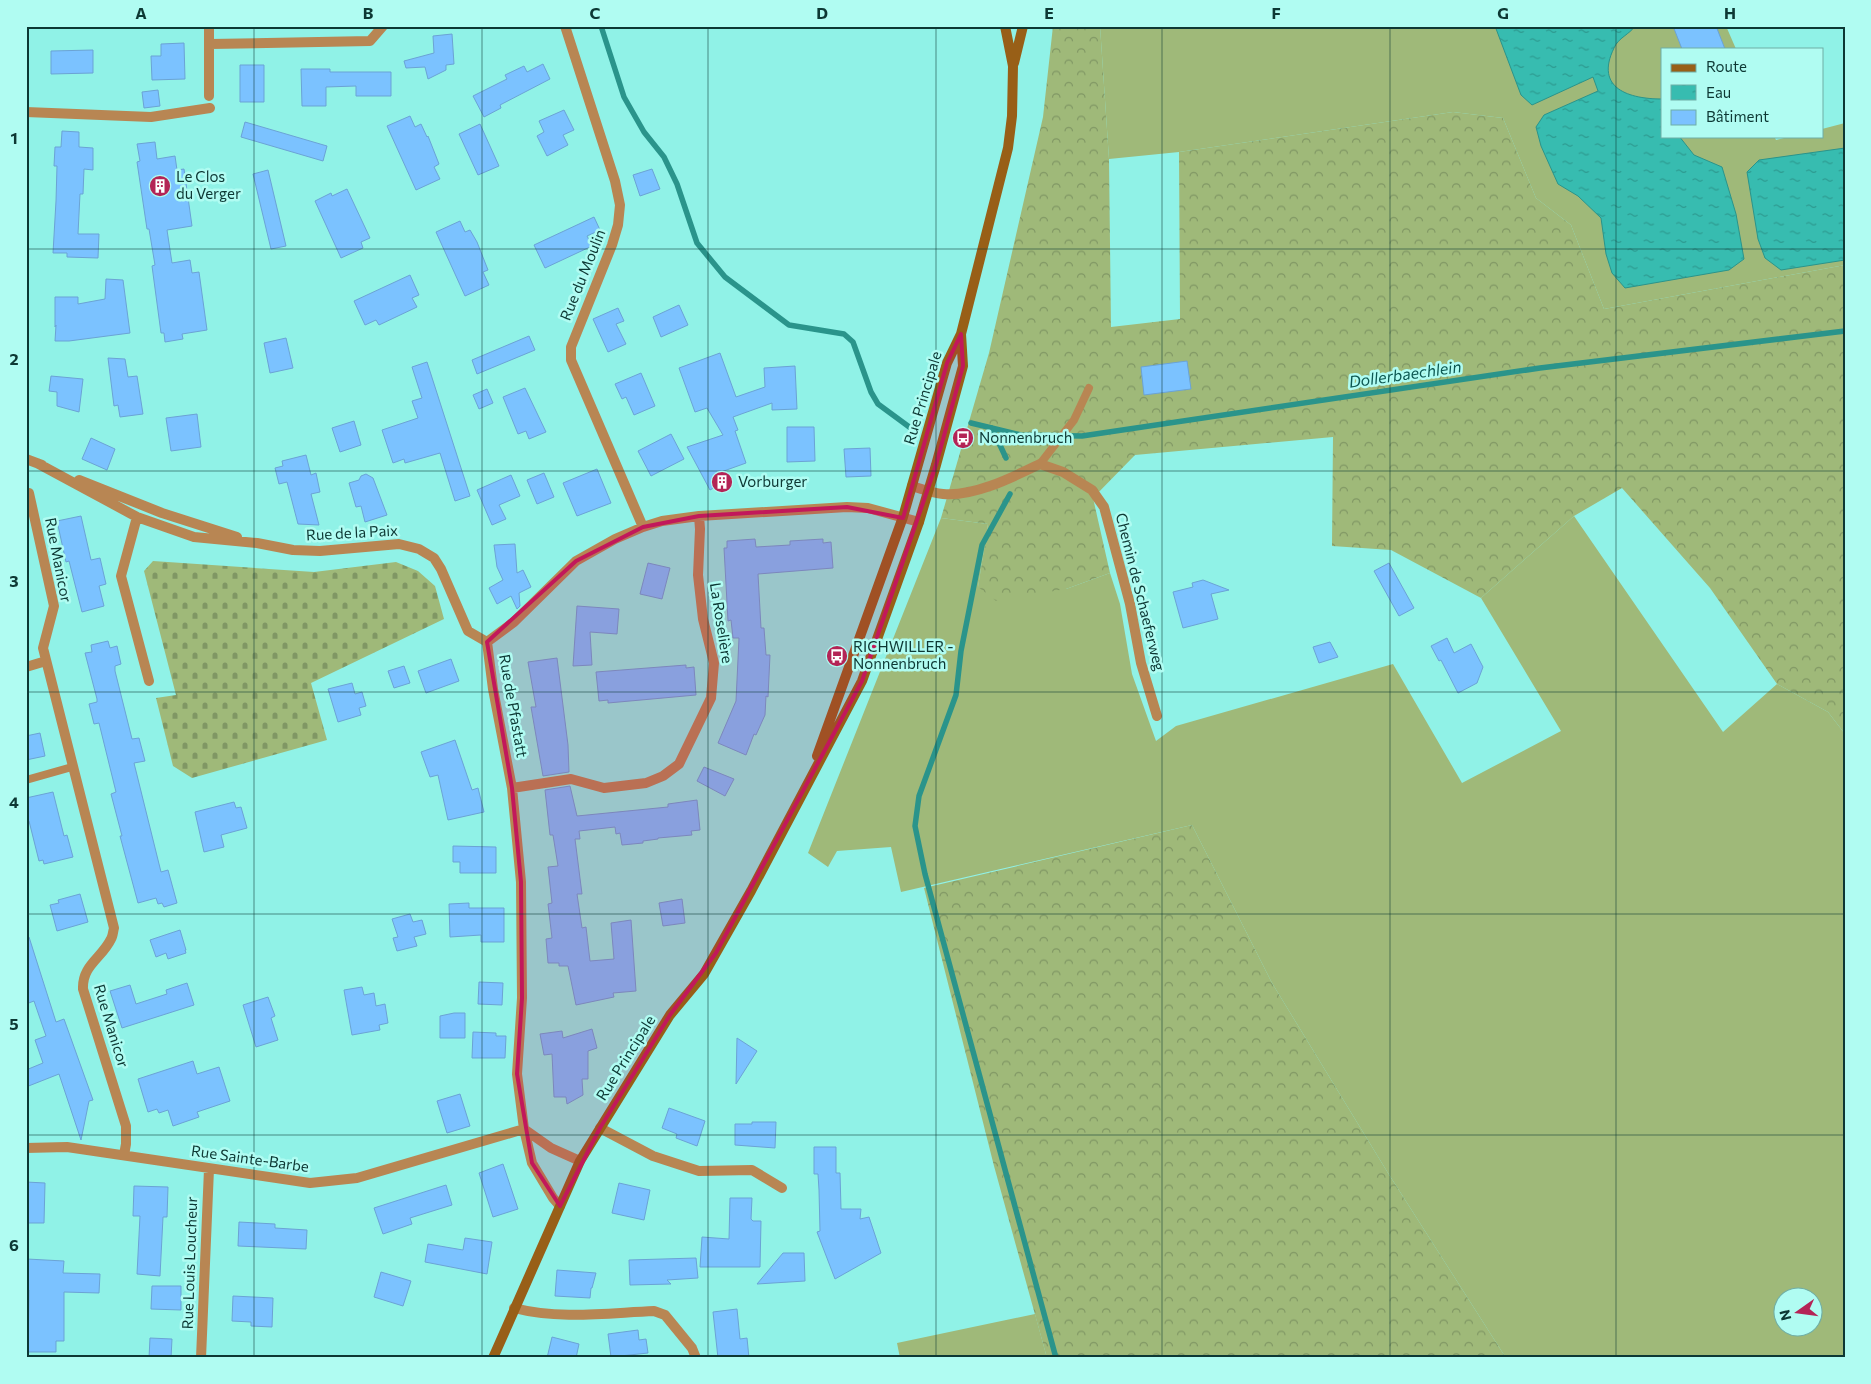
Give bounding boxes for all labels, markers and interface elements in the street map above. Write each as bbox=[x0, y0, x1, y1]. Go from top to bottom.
text: A bbox=[135, 3, 147, 22]
text: B bbox=[363, 3, 374, 22]
text: C bbox=[590, 3, 601, 22]
text: D bbox=[816, 3, 828, 22]
text: E bbox=[1044, 3, 1054, 22]
text: F bbox=[1271, 3, 1281, 22]
text: G bbox=[1497, 3, 1509, 22]
text: H bbox=[1724, 3, 1736, 22]
legend bbox=[1661, 48, 1824, 138]
text: Route bbox=[1706, 57, 1747, 75]
text: Eau bbox=[1706, 83, 1731, 101]
text: Bâtiment bbox=[1706, 107, 1769, 125]
text: 1 bbox=[10, 128, 18, 147]
place label: Le Clos du Verger bbox=[176, 167, 241, 202]
building icon: Le Clos du Verger bbox=[148, 174, 172, 198]
street label: Rue du Moulin bbox=[556, 226, 609, 323]
text: 2 bbox=[9, 349, 19, 368]
street label: Rue Principale bbox=[899, 349, 945, 447]
water label: Dollerbaechlein bbox=[1347, 356, 1462, 391]
bus stop icon: Nonnenbruch bbox=[951, 426, 975, 450]
place label: Nonnenbruch bbox=[979, 428, 1072, 446]
building icon: Vorburger bbox=[710, 470, 734, 494]
place label: Vorburger bbox=[738, 472, 807, 490]
street label: Chemin de Schaeferweg bbox=[1113, 511, 1169, 673]
street label: Rue Manicor bbox=[42, 516, 76, 604]
street label: Rue de la Paix bbox=[305, 521, 398, 543]
text: 3 bbox=[9, 571, 19, 590]
street label: La Roselière bbox=[707, 581, 737, 665]
place label: RICHWILLER - Nonnenbruch bbox=[853, 637, 954, 672]
bus stop icon: RICHWILLER - Nonnenbruch bbox=[825, 644, 849, 668]
street label: Rue de Pfastatt bbox=[496, 653, 532, 759]
text: 4 bbox=[9, 792, 19, 811]
street label: Rue Manicor bbox=[91, 982, 133, 1069]
street label: Rue Principale bbox=[592, 1012, 658, 1103]
text: 5 bbox=[9, 1014, 19, 1033]
street label: Rue Sainte-Barbe bbox=[190, 1141, 310, 1175]
street label: Rue Louis Loucheur bbox=[178, 1196, 200, 1330]
text: 6 bbox=[9, 1235, 19, 1254]
north arrow bbox=[1774, 1286, 1824, 1336]
text: N bbox=[1775, 1308, 1794, 1322]

